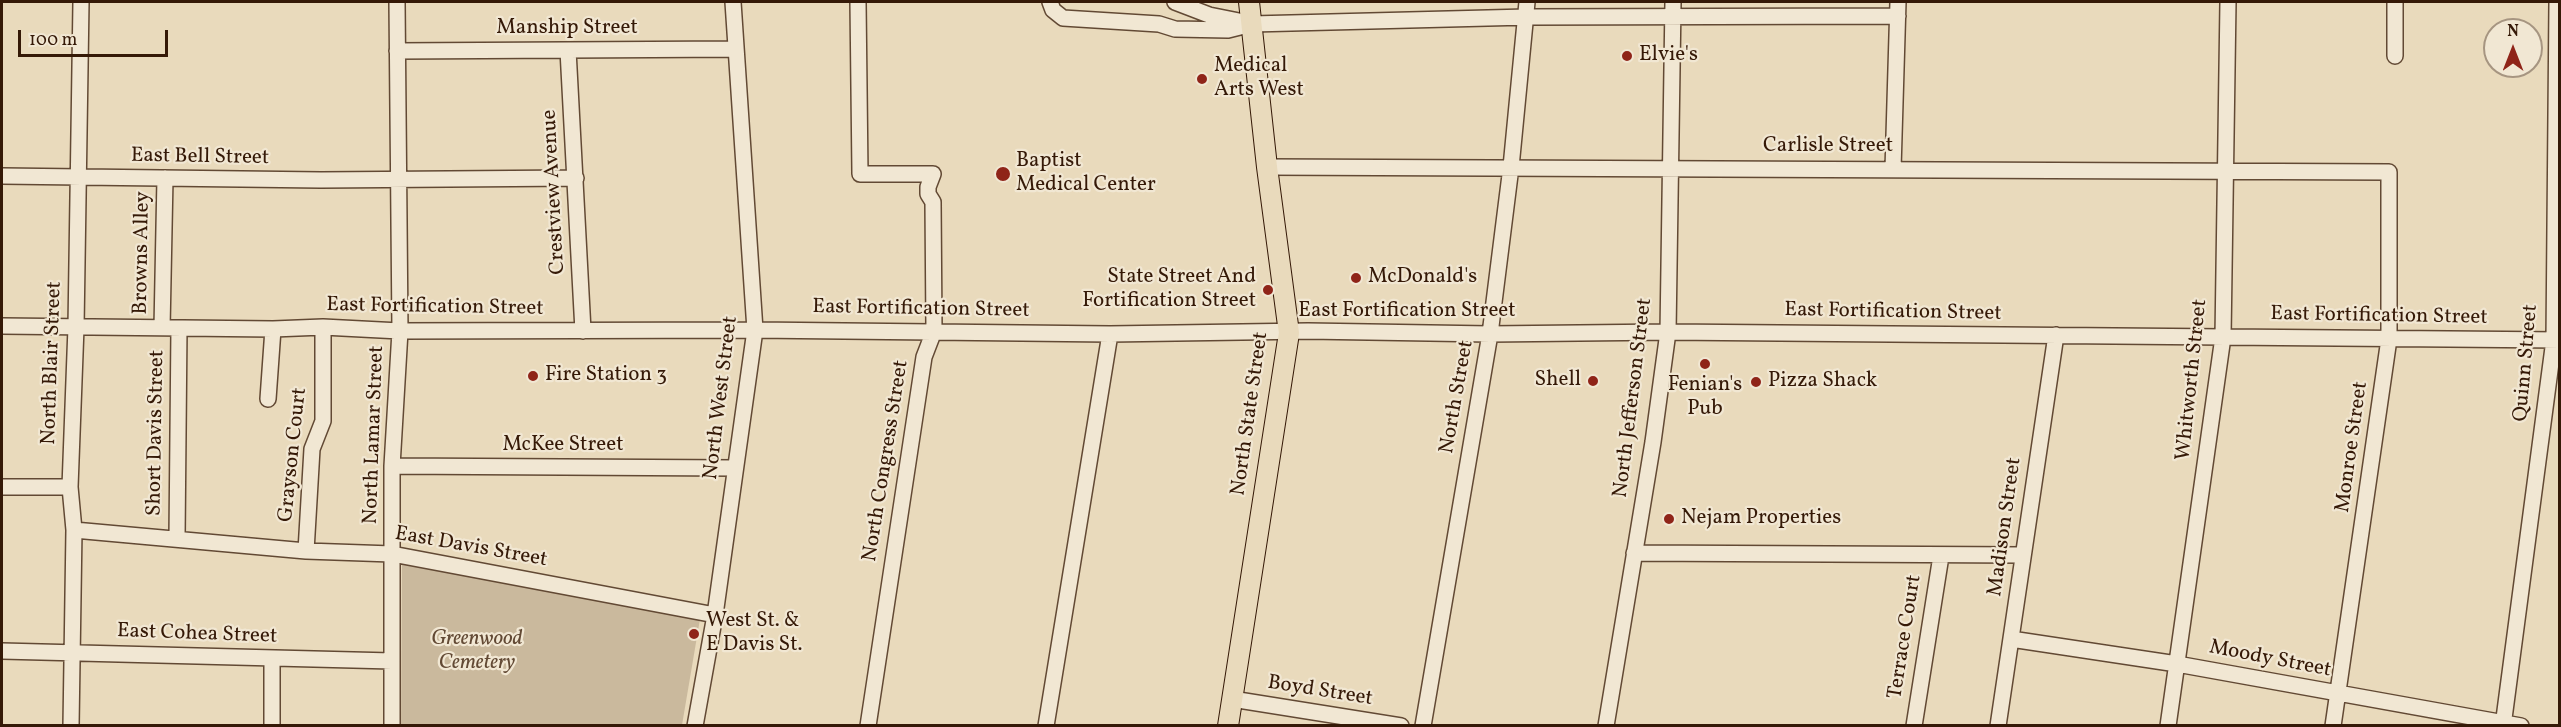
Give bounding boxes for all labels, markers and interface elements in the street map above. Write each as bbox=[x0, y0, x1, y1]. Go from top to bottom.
street label: Manship Street bbox=[496, 16, 638, 42]
scale bar bbox=[21, 18, 171, 56]
north arrow bbox=[2483, 18, 2543, 78]
text: N bbox=[2507, 21, 2519, 43]
text: 100 m bbox=[29, 28, 78, 53]
place label: Elvie's bbox=[1639, 43, 1698, 69]
marker: Elvie's bbox=[1620, 49, 1634, 63]
place label: Medical Arts West bbox=[1214, 54, 1304, 104]
marker: Medical Arts West bbox=[1195, 72, 1209, 86]
street label: Crestview Avenue bbox=[538, 109, 572, 275]
street label: Carlisle Street bbox=[1763, 134, 1893, 160]
street label: East Bell Street bbox=[131, 144, 269, 172]
place label: Baptist Medical Center bbox=[1016, 149, 1156, 199]
marker: Baptist Medical Center bbox=[994, 165, 1012, 183]
street label: Browns Alley bbox=[129, 191, 157, 315]
place label: State Street And Fortification Street bbox=[1082, 265, 1256, 315]
place label: McDonald's bbox=[1368, 265, 1477, 291]
marker: McDonald's bbox=[1349, 271, 1363, 285]
street label: North Blair Street bbox=[38, 281, 68, 445]
marker: State Street And Fortification Street bbox=[1261, 283, 1275, 297]
street label: East Fortification Street bbox=[326, 294, 544, 322]
street label: East Fortification Street bbox=[812, 296, 1030, 324]
street label: North Jefferson Street bbox=[1609, 297, 1659, 499]
street label: Whitworth Street bbox=[2172, 298, 2214, 462]
street label: East Fortification Street bbox=[1298, 299, 1516, 325]
street label: East Fortification Street bbox=[1784, 299, 2002, 327]
street label: East Fortification Street bbox=[2270, 303, 2488, 331]
street label: Quinn Street bbox=[2509, 303, 2545, 423]
street label: North West Street bbox=[699, 315, 745, 481]
street label: North State Street bbox=[1227, 330, 1275, 498]
street label: North Street bbox=[1436, 338, 1480, 456]
street label: North Lamar Street bbox=[359, 345, 391, 525]
street label: Short Davis Street bbox=[143, 350, 171, 516]
marker: Fenian's Pub bbox=[1698, 357, 1712, 371]
street label: North Congress Street bbox=[859, 358, 915, 564]
place label: Fire Station 3 bbox=[545, 363, 667, 389]
place label: Shell bbox=[1534, 368, 1581, 394]
marker: Fire Station 3 bbox=[526, 369, 540, 383]
place label: Pizza Shack bbox=[1768, 369, 1877, 395]
place label: Fenian's Pub bbox=[1668, 373, 1742, 423]
marker: Shell bbox=[1586, 374, 1600, 388]
marker: Pizza Shack bbox=[1749, 375, 1763, 389]
street label: Monroe Street bbox=[2331, 380, 2375, 514]
street label: Grayson Court bbox=[274, 386, 314, 524]
street label: McKee Street bbox=[502, 433, 624, 459]
street label: Madison Street bbox=[1984, 456, 2028, 598]
place label: Nejam Properties bbox=[1681, 506, 1841, 532]
marker: Nejam Properties bbox=[1662, 512, 1676, 526]
street label: East Davis Street bbox=[393, 522, 549, 574]
street label: Terrace Court bbox=[1884, 573, 1928, 701]
place label: West St. & E Davis St. bbox=[706, 609, 802, 659]
street label: East Cohea Street bbox=[116, 620, 278, 650]
park label: Greenwood Cemetery bbox=[431, 627, 523, 677]
marker: West St. & E Davis St. bbox=[687, 627, 701, 641]
street label: Moody Street bbox=[2207, 636, 2333, 684]
street label: Boyd Street bbox=[1266, 671, 1374, 713]

